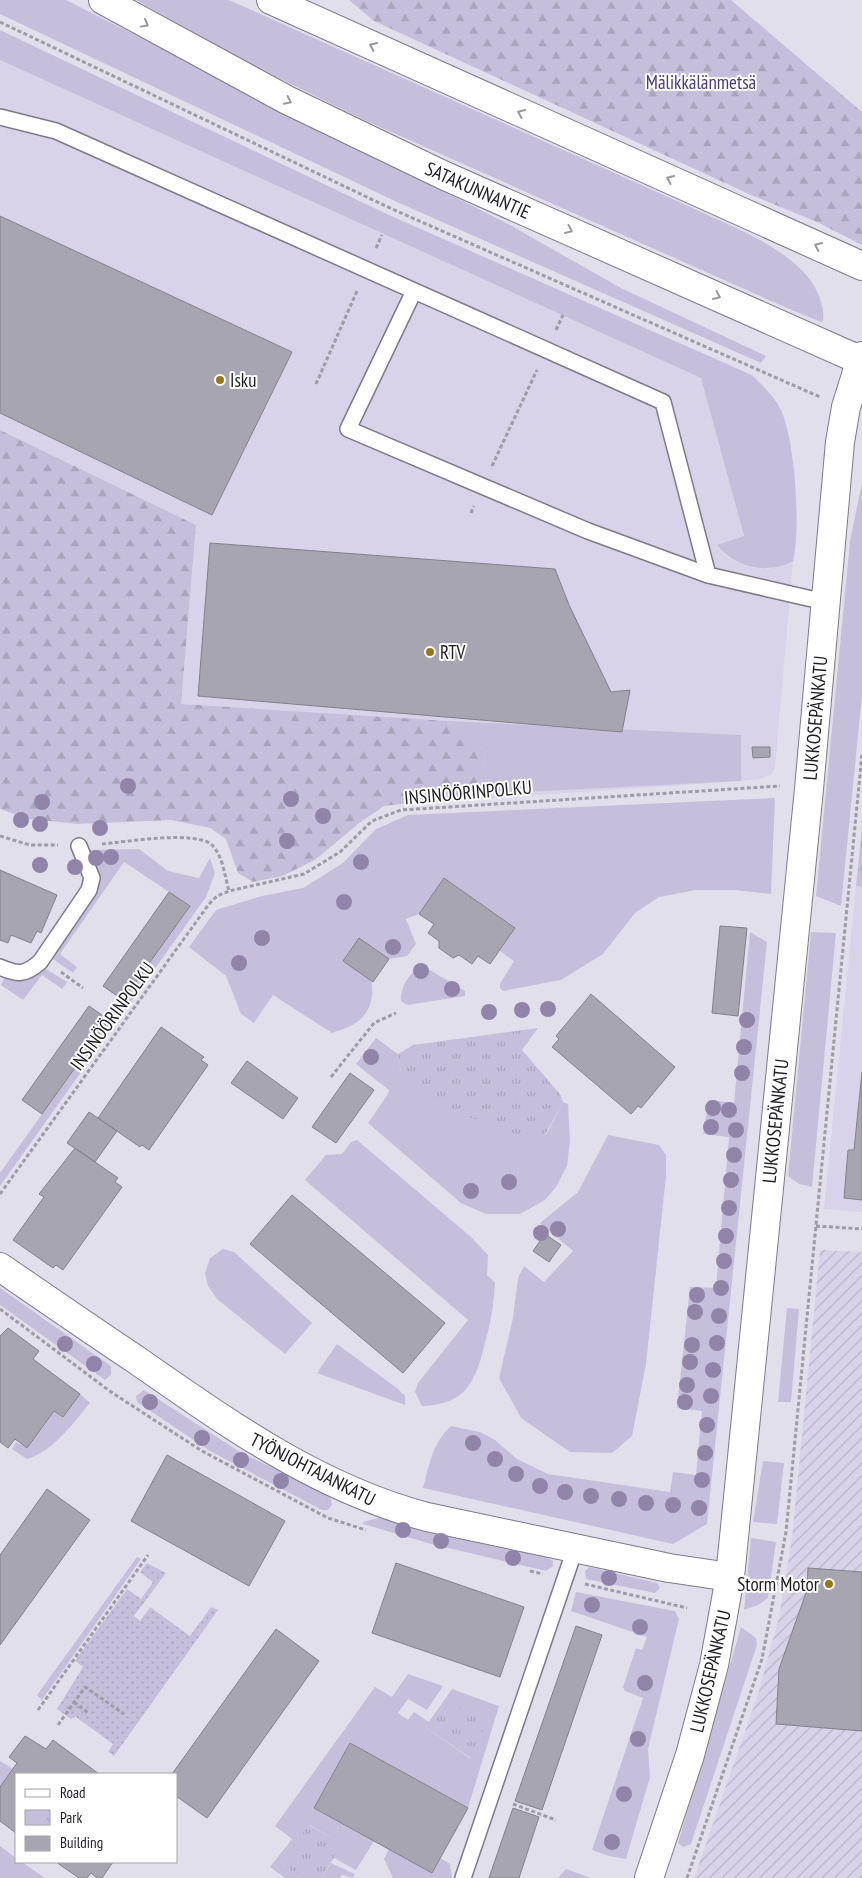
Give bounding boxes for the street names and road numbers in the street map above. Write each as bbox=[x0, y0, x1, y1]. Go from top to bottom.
street label: SATAKUNNANTIE bbox=[422, 156, 534, 224]
street label: LUKKOSEPÄNKATU bbox=[798, 655, 832, 781]
street label: INSINÖÖRINPOLKU bbox=[403, 774, 533, 810]
street label: INSINÖÖRINPOLKU bbox=[65, 957, 159, 1075]
street label: LUKKOSEPÄNKATU bbox=[757, 1058, 793, 1184]
street label: TYÖNJOHTAJANKATU bbox=[246, 1427, 380, 1511]
street label: LUKKOSEPÄNKATU bbox=[684, 1607, 736, 1735]

